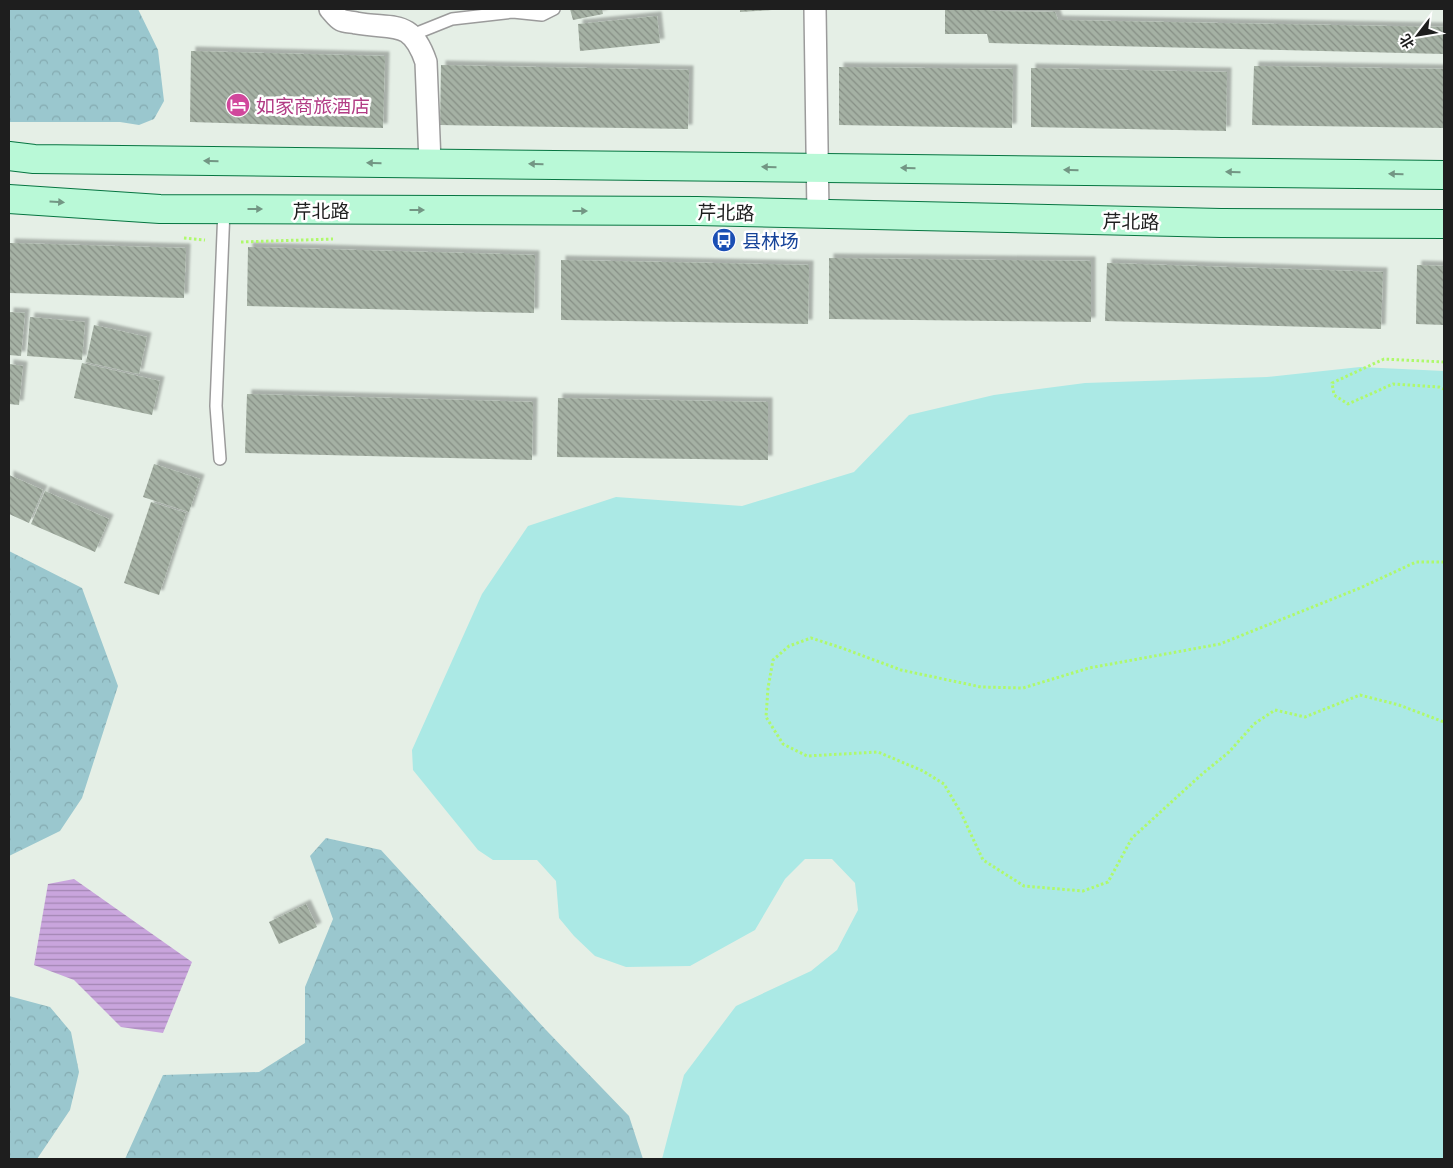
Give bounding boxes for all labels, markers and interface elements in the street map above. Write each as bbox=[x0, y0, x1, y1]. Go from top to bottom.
north arrow bbox=[1393, 10, 1443, 60]
text: 北 bbox=[1394, 31, 1419, 53]
place label: 如家商旅酒店 bbox=[256, 91, 370, 120]
hotel icon: 如家商旅酒店 bbox=[225, 92, 251, 118]
one-way arrow bbox=[203, 157, 219, 165]
one-way arrow bbox=[365, 158, 381, 166]
one-way arrow bbox=[528, 160, 544, 168]
one-way arrow bbox=[760, 163, 776, 171]
one-way arrow bbox=[900, 164, 916, 172]
one-way arrow bbox=[1062, 166, 1078, 174]
one-way arrow bbox=[1225, 168, 1241, 176]
one-way arrow bbox=[1387, 170, 1403, 178]
street label: 芹北路 bbox=[292, 196, 350, 225]
street label: 芹北路 bbox=[697, 197, 755, 227]
one-way arrow bbox=[50, 198, 66, 206]
one-way arrow bbox=[247, 205, 263, 213]
one-way arrow bbox=[409, 206, 425, 214]
street label: 芹北路 bbox=[1102, 206, 1160, 236]
one-way arrow bbox=[572, 207, 588, 215]
place label: 县林场 bbox=[742, 226, 799, 255]
bus stop icon: 县林场 bbox=[711, 227, 737, 253]

